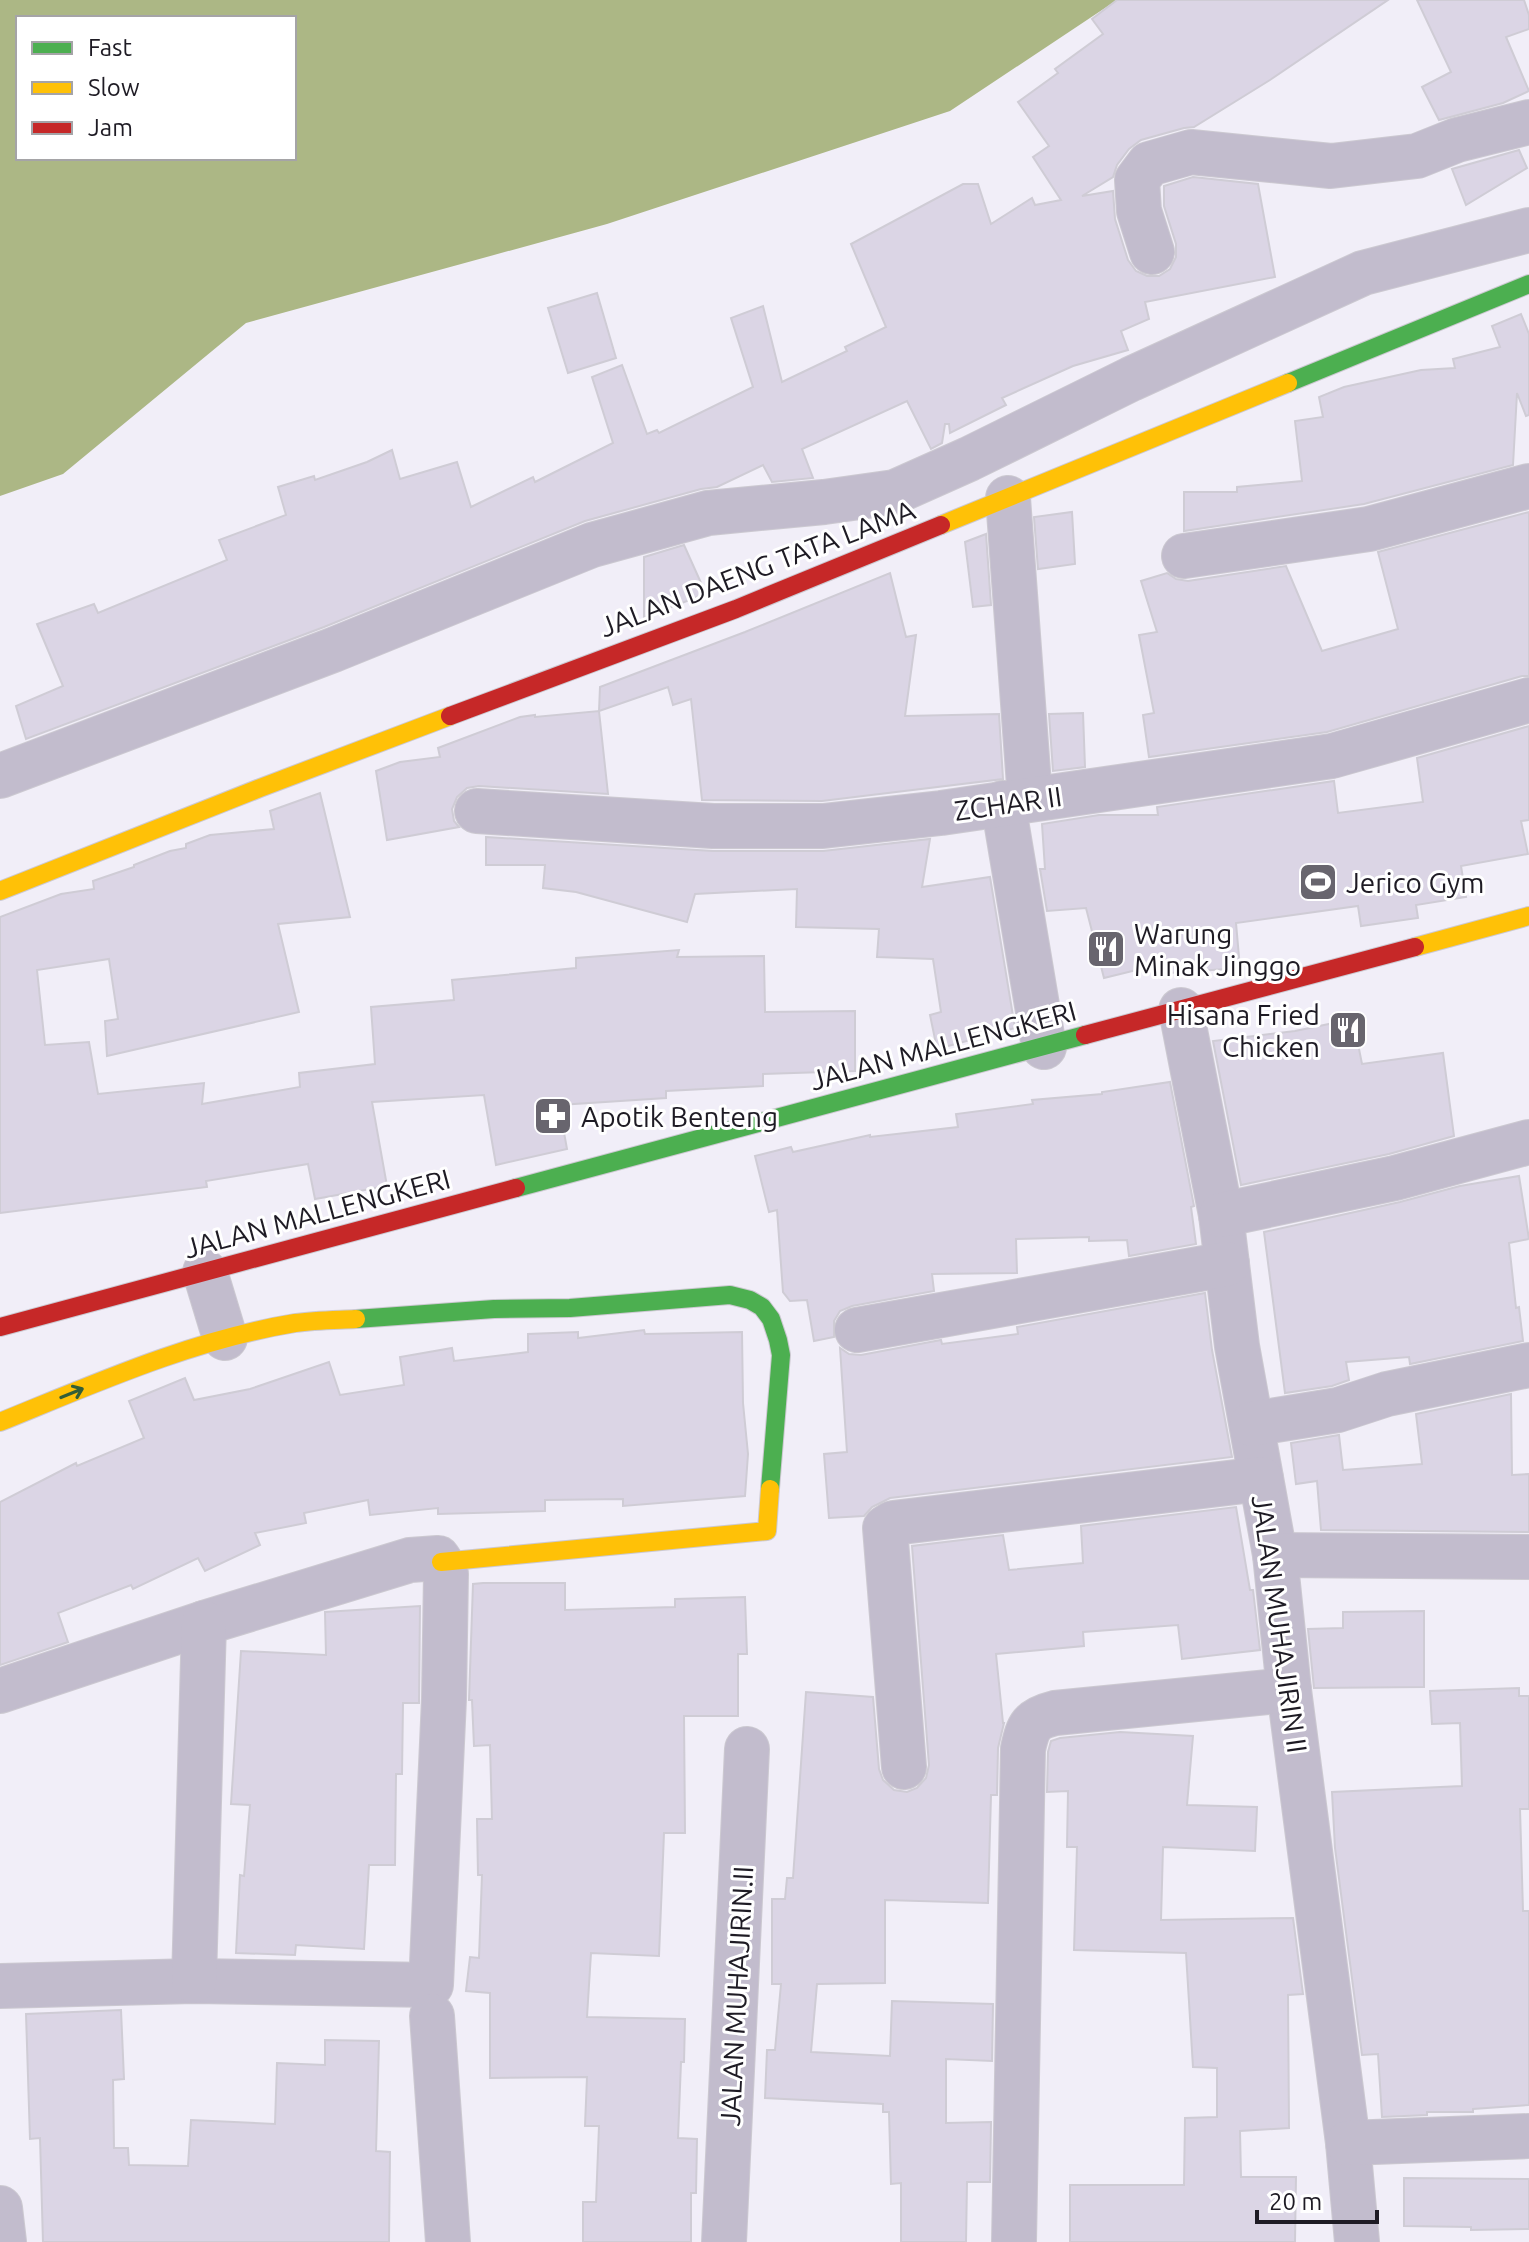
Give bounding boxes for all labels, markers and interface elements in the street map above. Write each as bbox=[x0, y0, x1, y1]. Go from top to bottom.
legend bbox=[16, 16, 296, 160]
text: Fast bbox=[88, 34, 132, 61]
text: Slow bbox=[88, 74, 140, 101]
text: Jam bbox=[88, 114, 133, 141]
street label: JALAN DAENG TATA LAMA bbox=[595, 493, 919, 643]
street label: ZCHAR II bbox=[952, 780, 1064, 826]
sports icon: Jerico Gym bbox=[1297, 861, 1339, 903]
place label: Jerico Gym bbox=[1346, 867, 1484, 898]
place label: Warung Minak Jinggo bbox=[1134, 918, 1301, 981]
restaurant icon: Warung Minak Jinggo bbox=[1085, 928, 1127, 970]
street label: JALAN MALLENGKERI bbox=[807, 995, 1079, 1095]
place label: Hisana Fried Chicken bbox=[1167, 999, 1320, 1062]
restaurant icon: Hisana Fried Chicken bbox=[1327, 1009, 1369, 1051]
pharmacy icon: Apotik Benteng bbox=[532, 1095, 574, 1137]
place label: Apotik Benteng bbox=[581, 1101, 778, 1132]
street label: JALAN MALLENGKERI bbox=[181, 1163, 453, 1263]
one-way arrow bbox=[59, 1385, 84, 1399]
street label: JALAN MUHAJIRIN II bbox=[1247, 1493, 1313, 1755]
street label: JALAN MUHAJIRIN.II bbox=[714, 1865, 758, 2127]
scale bar bbox=[1257, 2174, 1377, 2224]
text: 20 m bbox=[1269, 2188, 1322, 2215]

